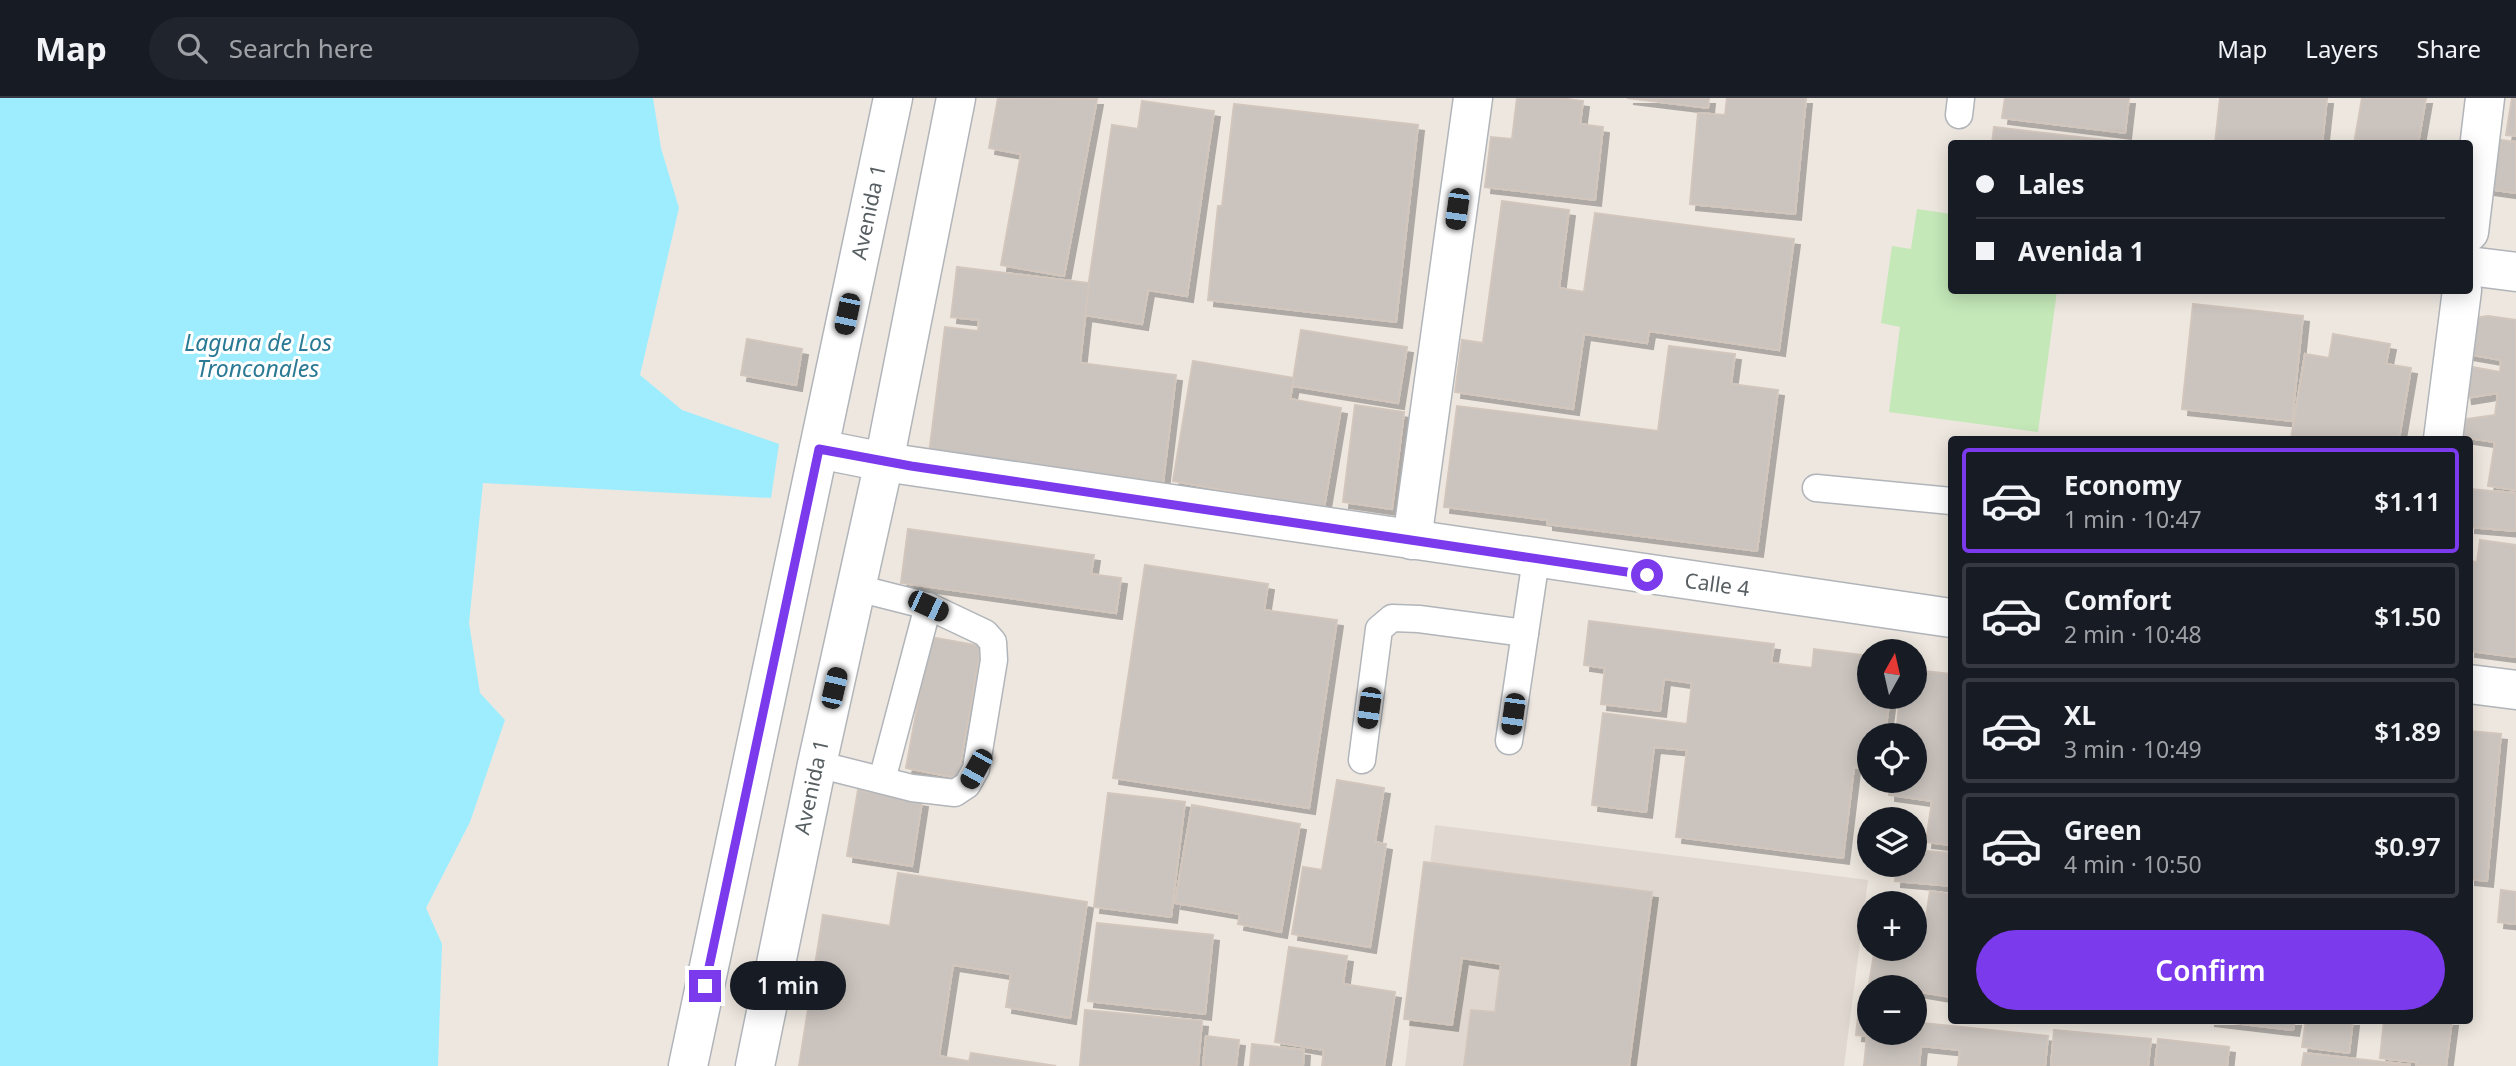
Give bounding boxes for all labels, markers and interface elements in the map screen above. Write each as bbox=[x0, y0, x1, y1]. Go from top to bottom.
search box bbox=[149, 17, 639, 80]
text: Map bbox=[35, 26, 107, 71]
icon: search bbox=[173, 29, 211, 67]
text: Search here bbox=[229, 30, 373, 66]
text: Map bbox=[2217, 32, 2267, 65]
text: Layers bbox=[2305, 32, 2379, 65]
text: Share bbox=[2417, 32, 2481, 65]
street label: Avenida 1 bbox=[844, 162, 892, 262]
text: Lales bbox=[2018, 166, 2084, 202]
car bbox=[1444, 187, 1471, 231]
text: Avenida 1 bbox=[2018, 233, 2145, 269]
car bbox=[833, 291, 862, 337]
water label: Laguna de Los Tronconales bbox=[184, 326, 332, 384]
text: Economy bbox=[2064, 467, 2182, 503]
icon: car bbox=[1980, 469, 2043, 532]
text: $1.11 bbox=[2374, 483, 2441, 519]
text: 1 min · 10:47 bbox=[2064, 503, 2202, 535]
route start bbox=[1631, 559, 1663, 591]
street label: Calle 4 bbox=[1683, 566, 1751, 602]
text: Comfort bbox=[2064, 582, 2172, 618]
icon: car bbox=[1980, 584, 2043, 647]
car bbox=[905, 588, 952, 624]
text: $1.50 bbox=[2374, 598, 2441, 634]
text: 2 min · 10:48 bbox=[2064, 618, 2202, 650]
north arrow bbox=[1857, 639, 1927, 709]
map controls bbox=[1857, 639, 1927, 1045]
car bbox=[820, 665, 849, 711]
car bbox=[1356, 686, 1383, 730]
car bbox=[1500, 692, 1527, 736]
text: XL bbox=[2064, 697, 2096, 733]
icon: car bbox=[1980, 699, 2043, 762]
text: $1.89 bbox=[2374, 713, 2441, 749]
button: locate bbox=[1857, 723, 1927, 793]
text: 3 min · 10:49 bbox=[2064, 733, 2202, 765]
street label: Avenida 1 bbox=[787, 737, 835, 837]
car bbox=[957, 746, 996, 792]
button: layers bbox=[1857, 807, 1927, 877]
text: Green bbox=[2064, 812, 2142, 848]
icon: car bbox=[1980, 814, 2043, 877]
text: $0.97 bbox=[2374, 828, 2441, 864]
text: 4 min · 10:50 bbox=[2064, 848, 2202, 880]
button: + bbox=[1857, 891, 1927, 961]
button: Confirm bbox=[1976, 930, 2445, 1010]
callout: 1 min bbox=[730, 962, 845, 1010]
text: 1 min bbox=[757, 969, 819, 1001]
route end bbox=[689, 970, 721, 1002]
button: − bbox=[1857, 975, 1927, 1045]

